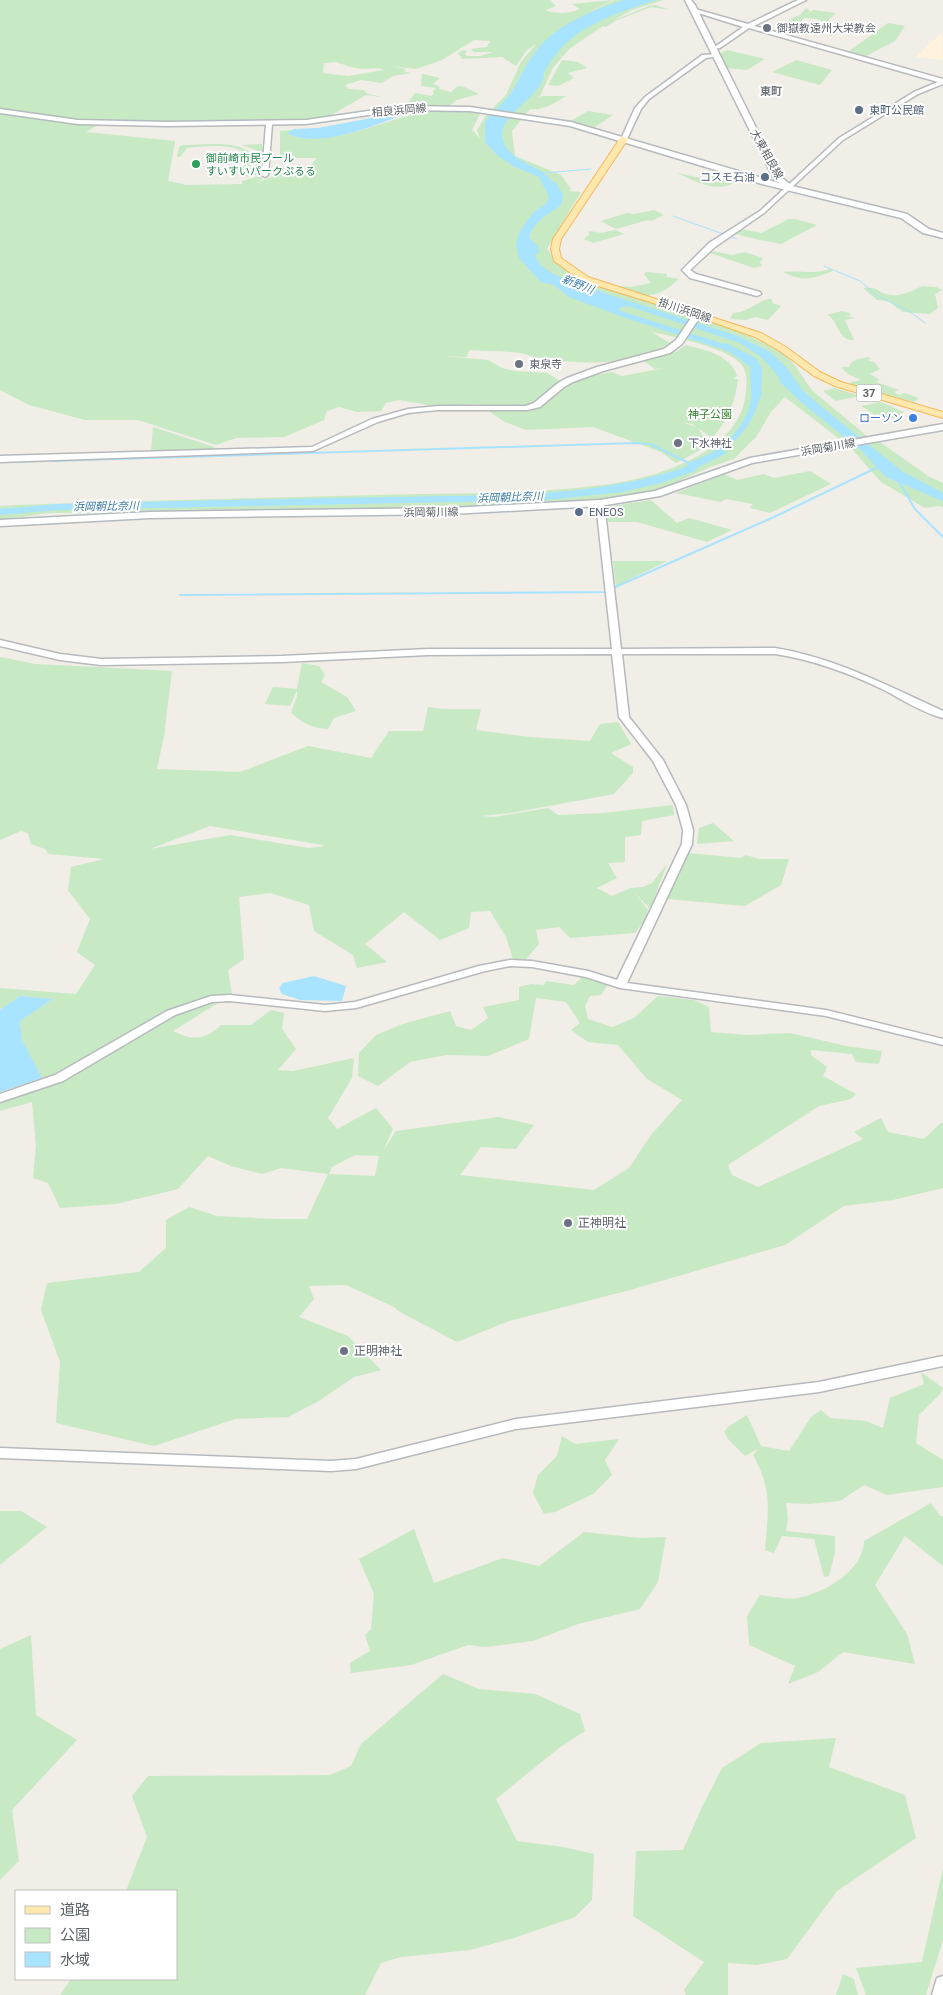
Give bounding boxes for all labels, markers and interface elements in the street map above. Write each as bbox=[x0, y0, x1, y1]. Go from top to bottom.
marker: 御嶽教遠州大栄教会 bbox=[761, 22, 773, 34]
place label: 御嶽教遠州大栄教会 bbox=[776, 22, 876, 35]
district label: 東町 bbox=[760, 85, 782, 98]
street label: 相良浜岡線 bbox=[371, 102, 427, 119]
marker: 東町公民館 bbox=[853, 104, 865, 116]
place label: 東町公民館 bbox=[869, 104, 924, 117]
street label: 大東相良線 bbox=[748, 127, 786, 181]
place label: 御前崎市民プール すいすいパークぷるる bbox=[205, 152, 316, 178]
marker: 御前崎市民プール すいすいパークぷるる bbox=[190, 158, 202, 170]
place label: コスモ石油 bbox=[700, 171, 755, 184]
marker: コスモ石油 bbox=[759, 171, 771, 183]
water label: 新野川 bbox=[560, 272, 596, 297]
street label: 掛川浜岡線 bbox=[657, 296, 713, 325]
marker: 東泉寺 bbox=[513, 358, 525, 370]
place label: 東泉寺 bbox=[529, 358, 562, 371]
road number: 37 bbox=[856, 384, 882, 402]
park label: 神子公園 bbox=[688, 408, 732, 421]
place label: ローソン bbox=[859, 412, 903, 425]
marker: ローソン bbox=[907, 412, 919, 424]
street label: 浜岡菊川線 bbox=[800, 436, 856, 459]
marker: 下水神社 bbox=[672, 437, 684, 449]
place label: 下水神社 bbox=[688, 437, 732, 450]
water label: 浜岡朝比奈川 bbox=[477, 490, 544, 505]
water label: 浜岡朝比奈川 bbox=[73, 499, 140, 514]
street label: 浜岡菊川線 bbox=[403, 506, 459, 519]
marker: ENEOS bbox=[573, 506, 585, 518]
place label: ENEOS bbox=[589, 506, 624, 519]
place label: 正神明社 bbox=[578, 1216, 626, 1230]
marker: 正神明社 bbox=[562, 1217, 574, 1229]
place label: 正明神社 bbox=[354, 1344, 402, 1358]
marker: 正明神社 bbox=[338, 1345, 350, 1357]
legend bbox=[15, 1890, 178, 1980]
text: 道路 bbox=[60, 1901, 90, 1919]
text: 公園 bbox=[60, 1926, 90, 1944]
text: 水域 bbox=[60, 1951, 90, 1969]

